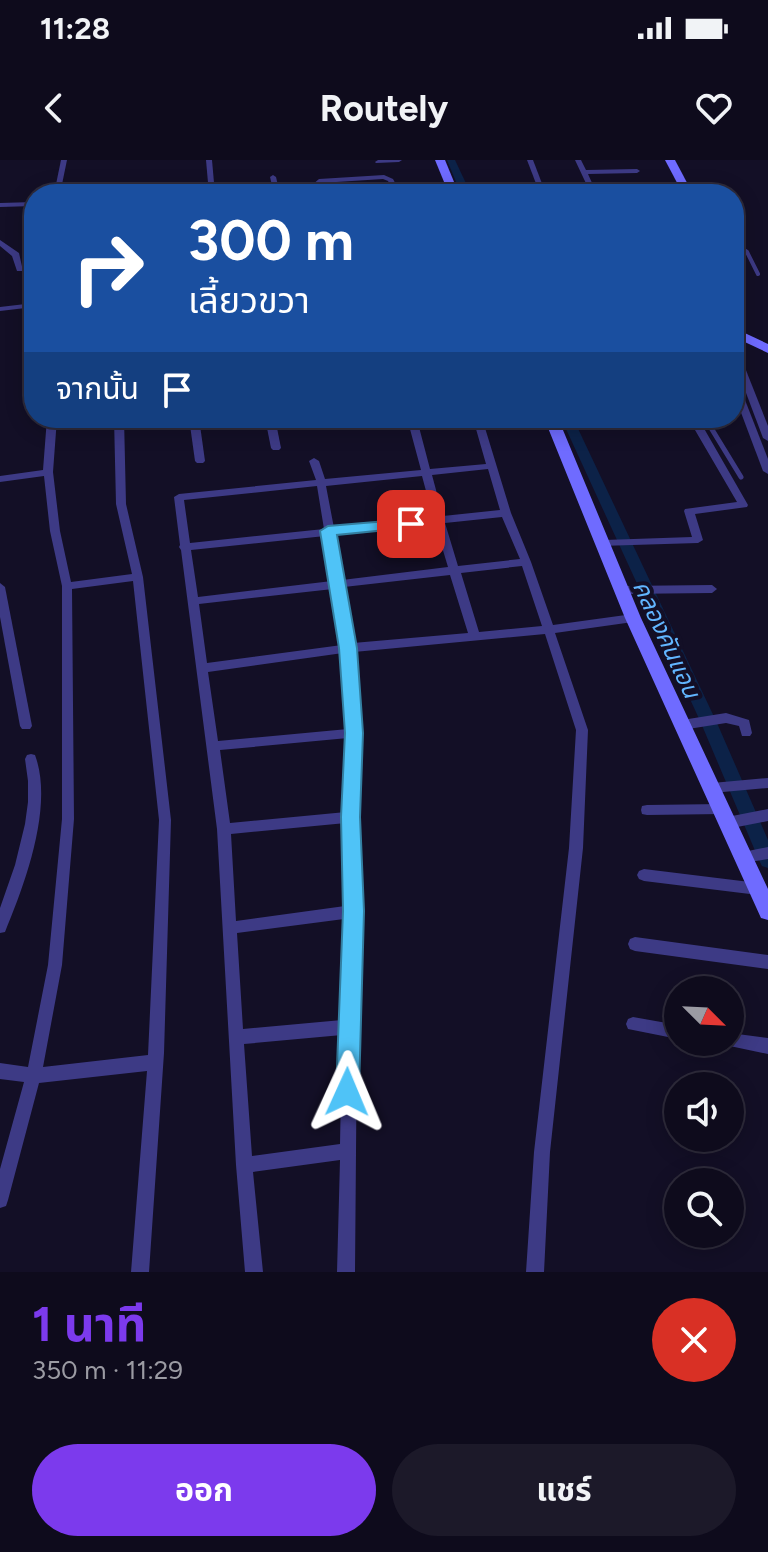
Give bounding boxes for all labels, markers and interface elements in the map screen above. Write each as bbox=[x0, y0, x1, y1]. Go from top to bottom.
text: 11:28 bbox=[40, 10, 110, 47]
icon: back bbox=[32, 86, 76, 130]
icon: heart bbox=[692, 86, 736, 130]
text: Routely bbox=[320, 87, 448, 130]
text: 300 m bbox=[188, 207, 354, 274]
icon: right bbox=[56, 216, 160, 320]
text: เลี้ยวขวา bbox=[188, 279, 310, 322]
icon: arrive bbox=[155, 368, 199, 412]
text: จากนั้น bbox=[56, 370, 139, 407]
pin bbox=[377, 490, 445, 558]
icon: arrive bbox=[389, 502, 433, 546]
water label: คลองคันแอน bbox=[627, 576, 707, 704]
north arrow bbox=[664, 976, 744, 1056]
map controls bbox=[664, 976, 744, 1248]
position arrow bbox=[305, 1050, 389, 1134]
button: sound bbox=[664, 1072, 744, 1152]
button: search bbox=[664, 1168, 744, 1248]
text: 1 นาที bbox=[32, 1295, 146, 1353]
button: close bbox=[652, 1298, 736, 1382]
text: 350 m · 11:29 bbox=[32, 1354, 183, 1386]
button: ออก bbox=[32, 1444, 376, 1536]
button: แชร์ bbox=[392, 1444, 736, 1536]

